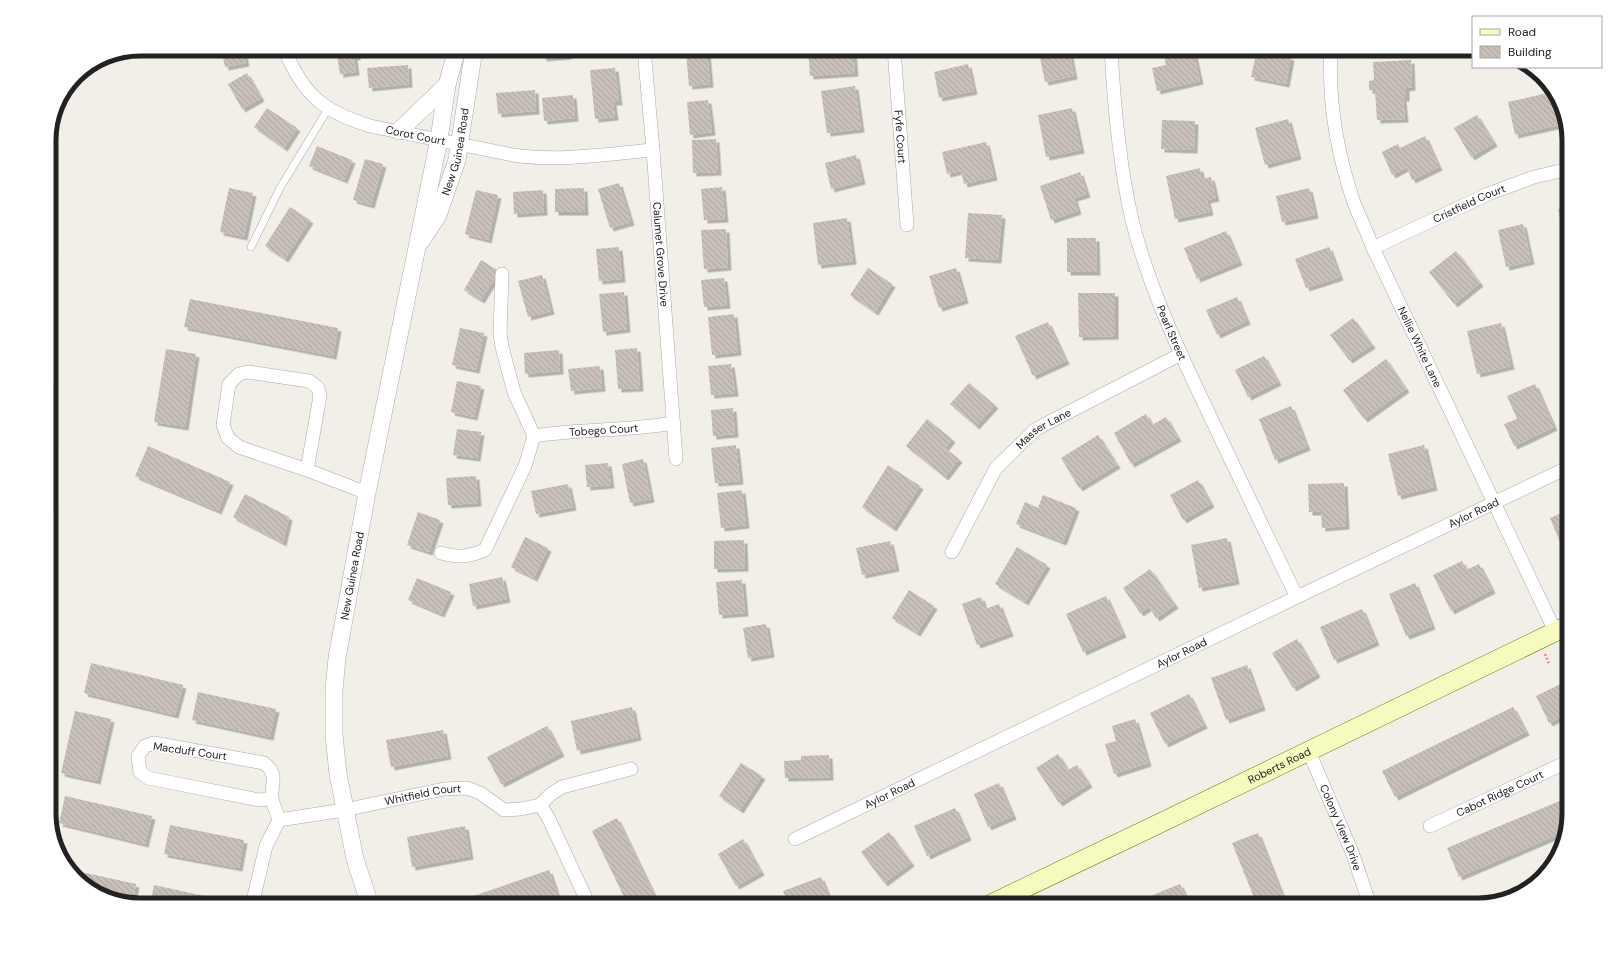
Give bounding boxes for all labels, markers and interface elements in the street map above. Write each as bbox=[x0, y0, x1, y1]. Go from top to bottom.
legend bbox=[1472, 16, 1602, 68]
text: Road bbox=[1508, 24, 1536, 40]
text: Building bbox=[1508, 44, 1552, 60]
street label: New Guinea Road bbox=[438, 107, 472, 197]
street label: Fyfe Court bbox=[892, 109, 909, 164]
street label: Corot Court bbox=[384, 122, 447, 148]
street label: Cristfield Court bbox=[1431, 181, 1507, 226]
street label: Calumet Grove Drive bbox=[650, 201, 672, 307]
street label: Pearl Street bbox=[1154, 303, 1190, 362]
street label: Nellie White Lane bbox=[1395, 304, 1445, 390]
street label: Masser Lane bbox=[1013, 405, 1073, 452]
street label: Tobego Court bbox=[569, 421, 639, 439]
street label: Aylor Road bbox=[1446, 495, 1501, 531]
street label: New Guinea Road bbox=[337, 530, 367, 621]
street label: Aylor Road bbox=[1154, 635, 1209, 671]
street label: Macduff Court bbox=[152, 739, 228, 763]
street label: Roberts Road bbox=[1245, 744, 1313, 787]
street label: Cabot Ridge Court bbox=[1454, 767, 1546, 820]
street label: Aylor Road bbox=[862, 775, 917, 812]
street label: Whitfield Court bbox=[383, 781, 462, 808]
street label: Colony View Drive bbox=[1317, 782, 1365, 872]

